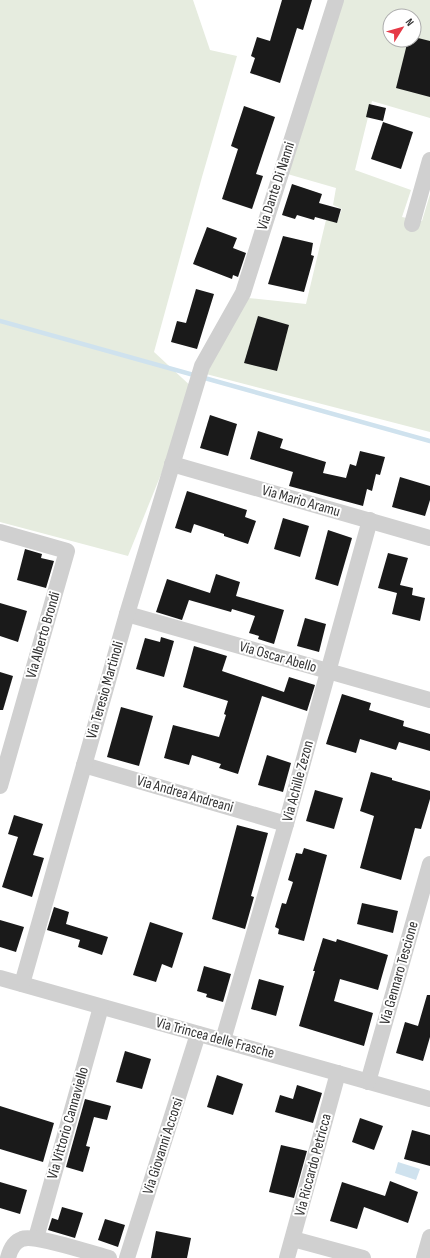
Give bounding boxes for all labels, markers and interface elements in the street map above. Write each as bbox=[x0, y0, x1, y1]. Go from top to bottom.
north arrow bbox=[382, 8, 422, 48]
text: N bbox=[403, 16, 417, 29]
street label: Via Dante Di Nanni bbox=[253, 139, 299, 233]
street label: Via Mario Aramu bbox=[260, 481, 342, 521]
street label: Via Alberto Brondi bbox=[22, 589, 65, 681]
street label: Via Oscar Abello bbox=[237, 637, 319, 677]
street label: Via Teresio Martinoli bbox=[82, 639, 128, 741]
street label: Via Achille Zezon bbox=[278, 738, 318, 824]
street label: Via Andrea Andreani bbox=[134, 771, 236, 817]
street label: Via Gennaro Tescione bbox=[375, 919, 423, 1027]
street label: Via Trincea delle Frasche bbox=[154, 1013, 276, 1063]
street label: Via Vittorio Cannaviello bbox=[43, 1065, 93, 1181]
street label: Via Giovanni Accorsi bbox=[138, 1095, 188, 1197]
street label: Via Riccardo Petricca bbox=[290, 1111, 336, 1218]

